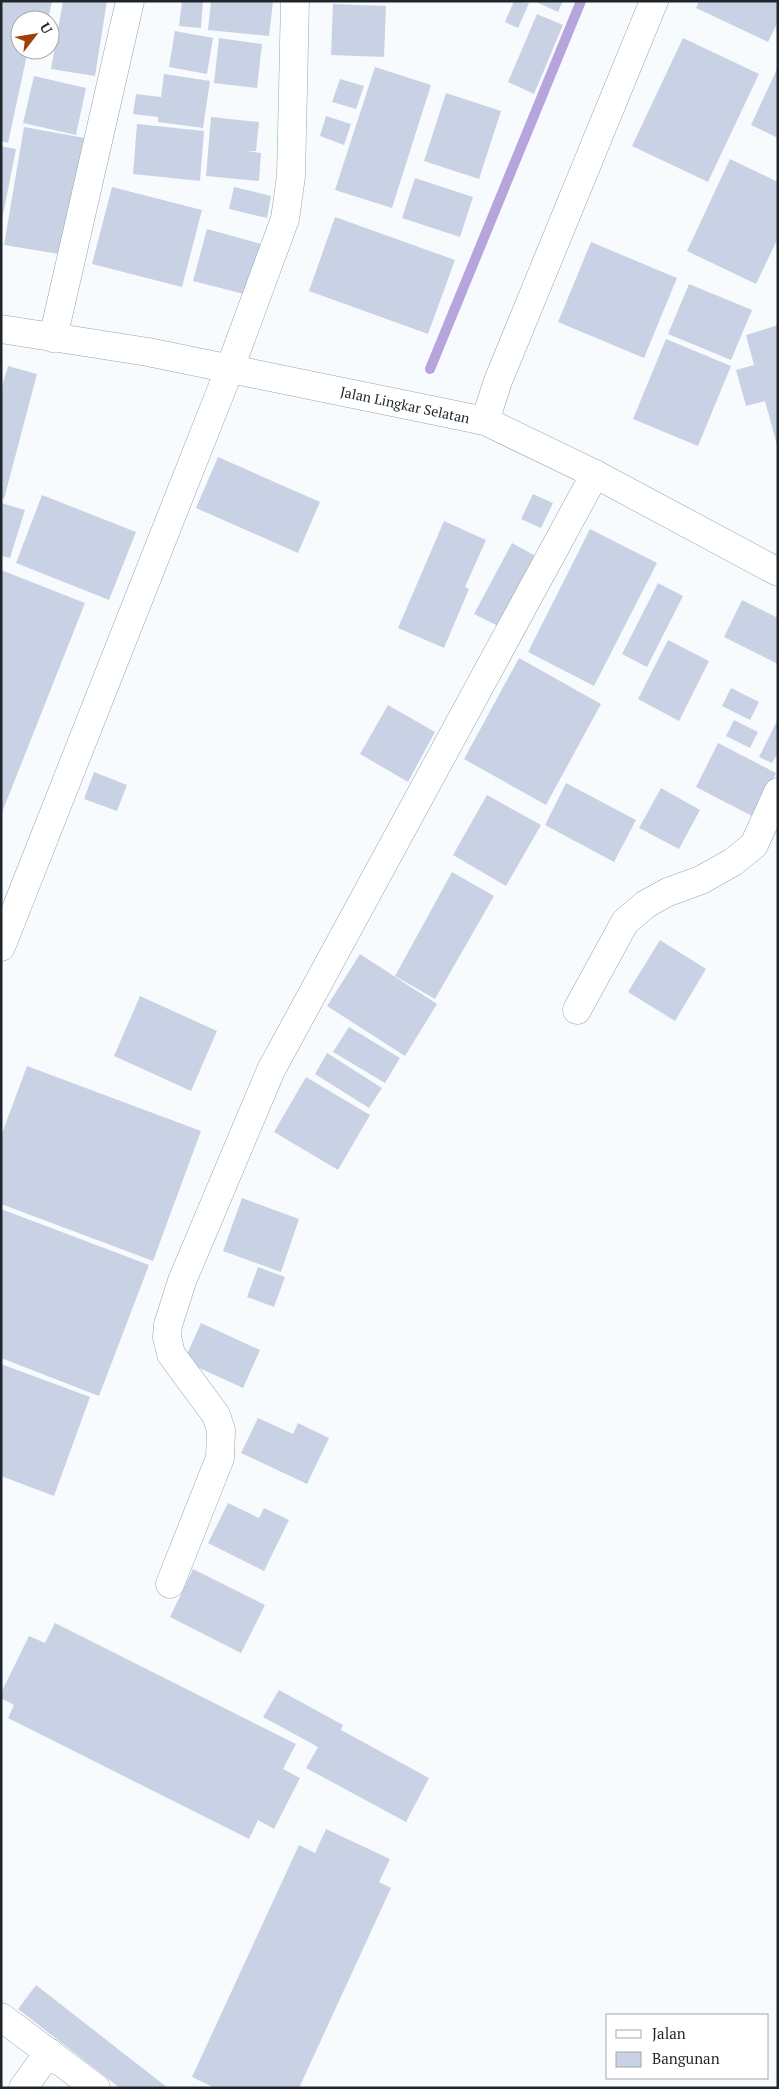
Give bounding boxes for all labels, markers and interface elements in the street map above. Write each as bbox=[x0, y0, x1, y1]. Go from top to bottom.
north arrow bbox=[10, 10, 60, 60]
text: U bbox=[36, 19, 57, 37]
street label: Jalan Lingkar Selatan bbox=[339, 382, 472, 428]
legend bbox=[606, 2014, 769, 2079]
text: Jalan bbox=[652, 2023, 686, 2043]
text: Bangunan bbox=[652, 2048, 720, 2068]

